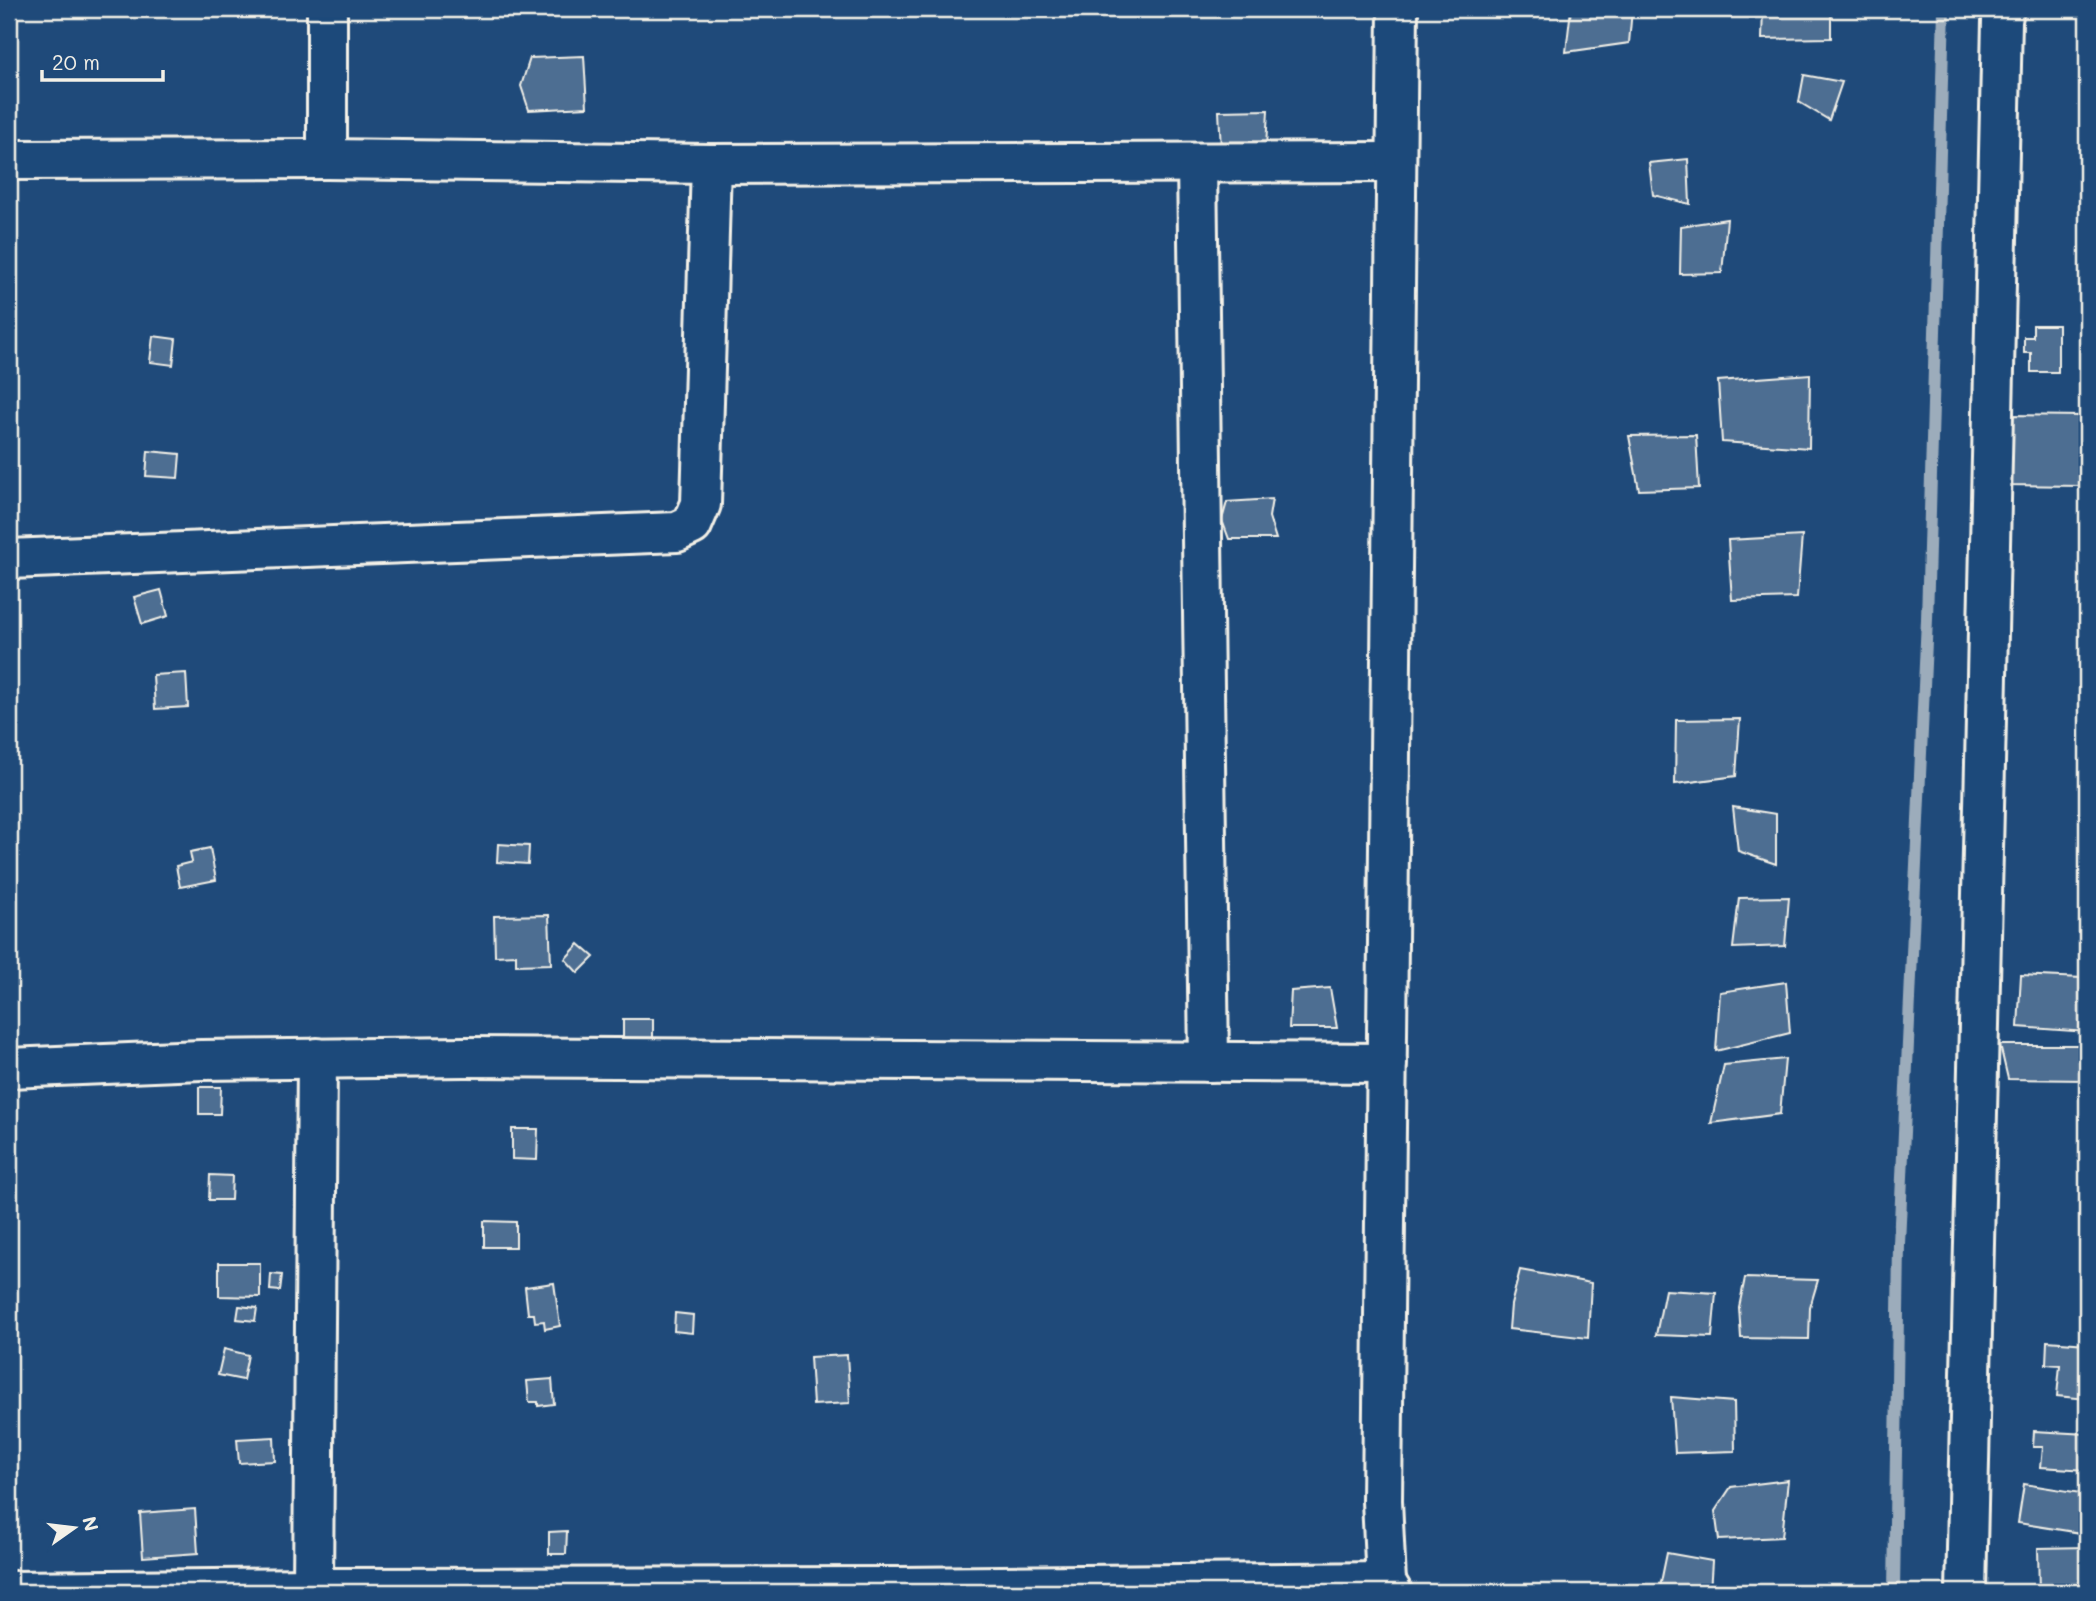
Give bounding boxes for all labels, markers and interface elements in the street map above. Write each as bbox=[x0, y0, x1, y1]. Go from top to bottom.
scale bar bbox=[42, 38, 163, 82]
text: 20 m bbox=[52, 48, 100, 75]
north arrow bbox=[38, 1492, 108, 1562]
text: N bbox=[77, 1514, 105, 1534]

